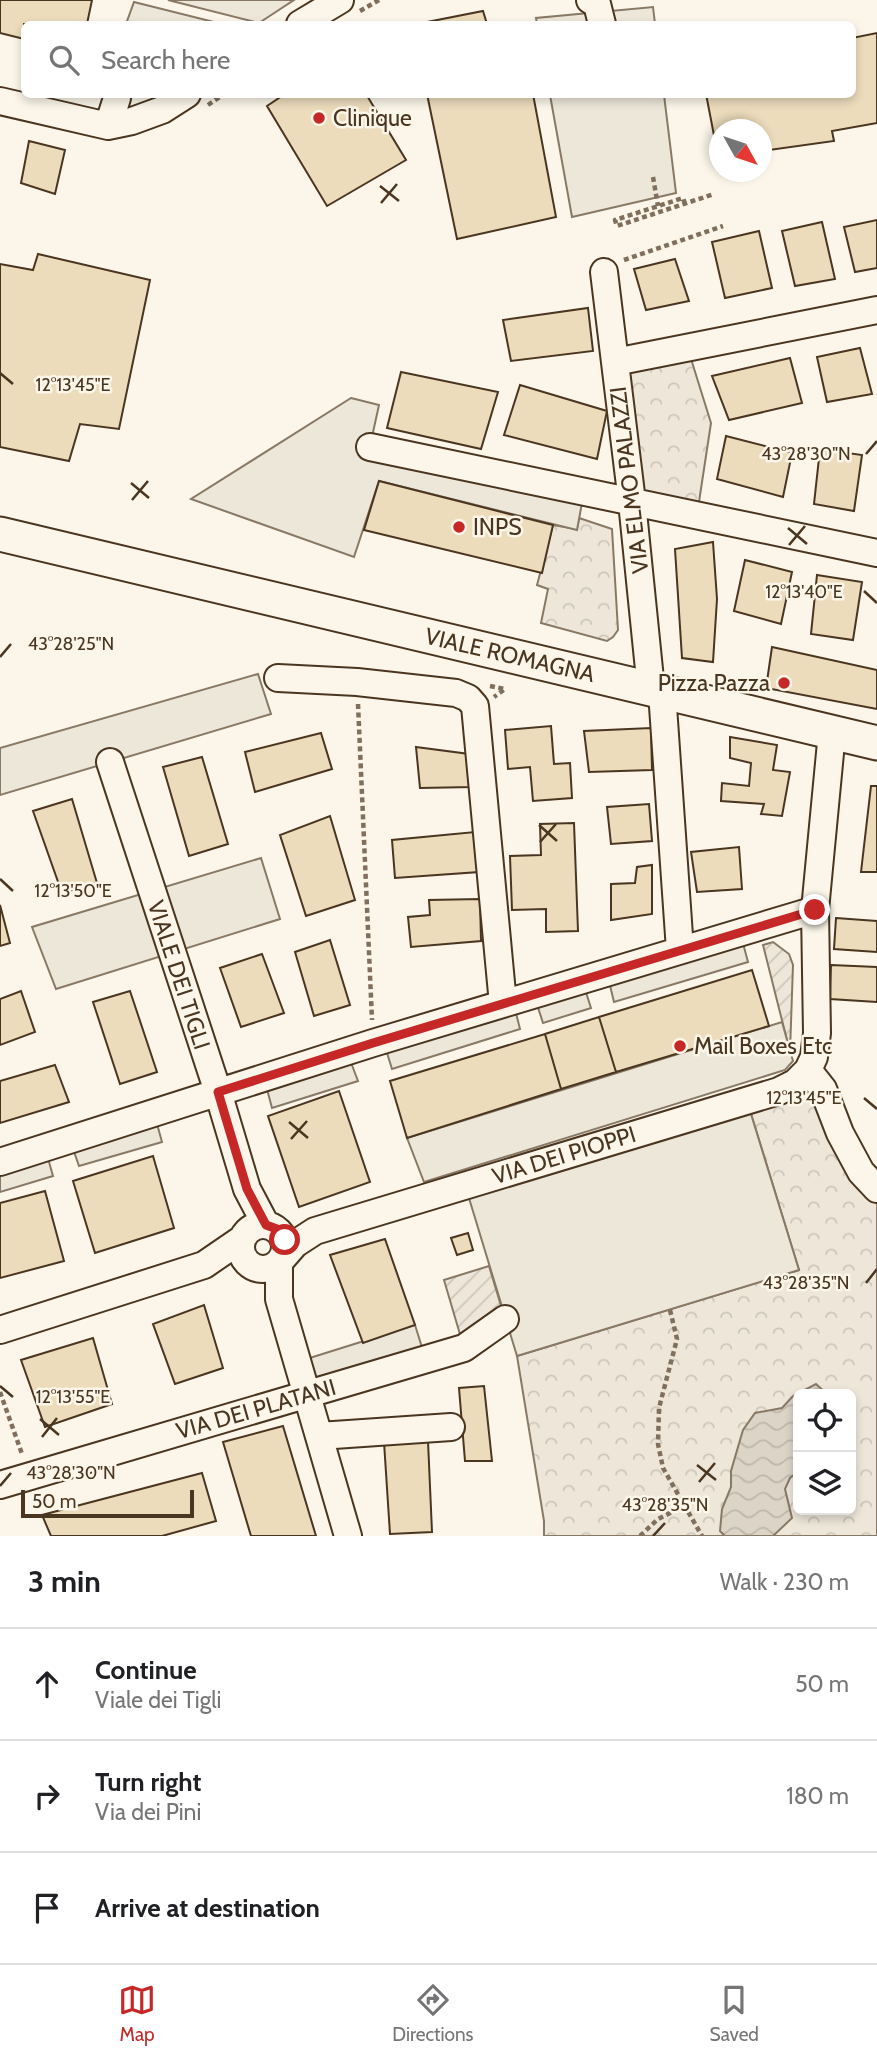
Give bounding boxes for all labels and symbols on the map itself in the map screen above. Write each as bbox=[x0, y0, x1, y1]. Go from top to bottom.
place label: Clinique bbox=[333, 104, 412, 132]
marker: Clinique bbox=[311, 110, 327, 126]
north arrow bbox=[709, 119, 772, 182]
text: 12°13'45"E bbox=[36, 374, 110, 396]
street label: VIA ELMO PALAZZI bbox=[604, 385, 654, 575]
text: 43°28'30"N bbox=[761, 443, 851, 465]
place label: INPS bbox=[473, 513, 522, 541]
marker: INPS bbox=[451, 519, 467, 535]
text: 12°13'40"E bbox=[765, 581, 843, 603]
street label: VIALE ROMAGNA bbox=[422, 622, 598, 688]
text: 43°28'25"N bbox=[28, 633, 114, 655]
place label: Pizza Pazza bbox=[658, 669, 770, 697]
marker: Pizza Pazza bbox=[776, 675, 792, 691]
text: 12°13'50"E bbox=[34, 880, 112, 902]
route end bbox=[799, 894, 830, 925]
street label: VIALE DEI TIGLI bbox=[142, 897, 216, 1053]
place label: Mail Boxes Etc bbox=[694, 1032, 832, 1060]
marker: Mail Boxes Etc bbox=[672, 1038, 688, 1054]
text: 12°13'45"E bbox=[767, 1087, 841, 1109]
street label: VIA DEI PIOPPI bbox=[489, 1120, 639, 1190]
route start bbox=[269, 1224, 300, 1255]
text: 43°28'35"N bbox=[763, 1272, 849, 1294]
street label: VIA DEI PLATANI bbox=[173, 1373, 339, 1445]
text: 12°13'55"E bbox=[36, 1386, 110, 1408]
text: 43°28'30"N bbox=[26, 1462, 116, 1484]
scale bar bbox=[21, 1487, 194, 1519]
text: 43°28'35"N bbox=[622, 1494, 708, 1516]

